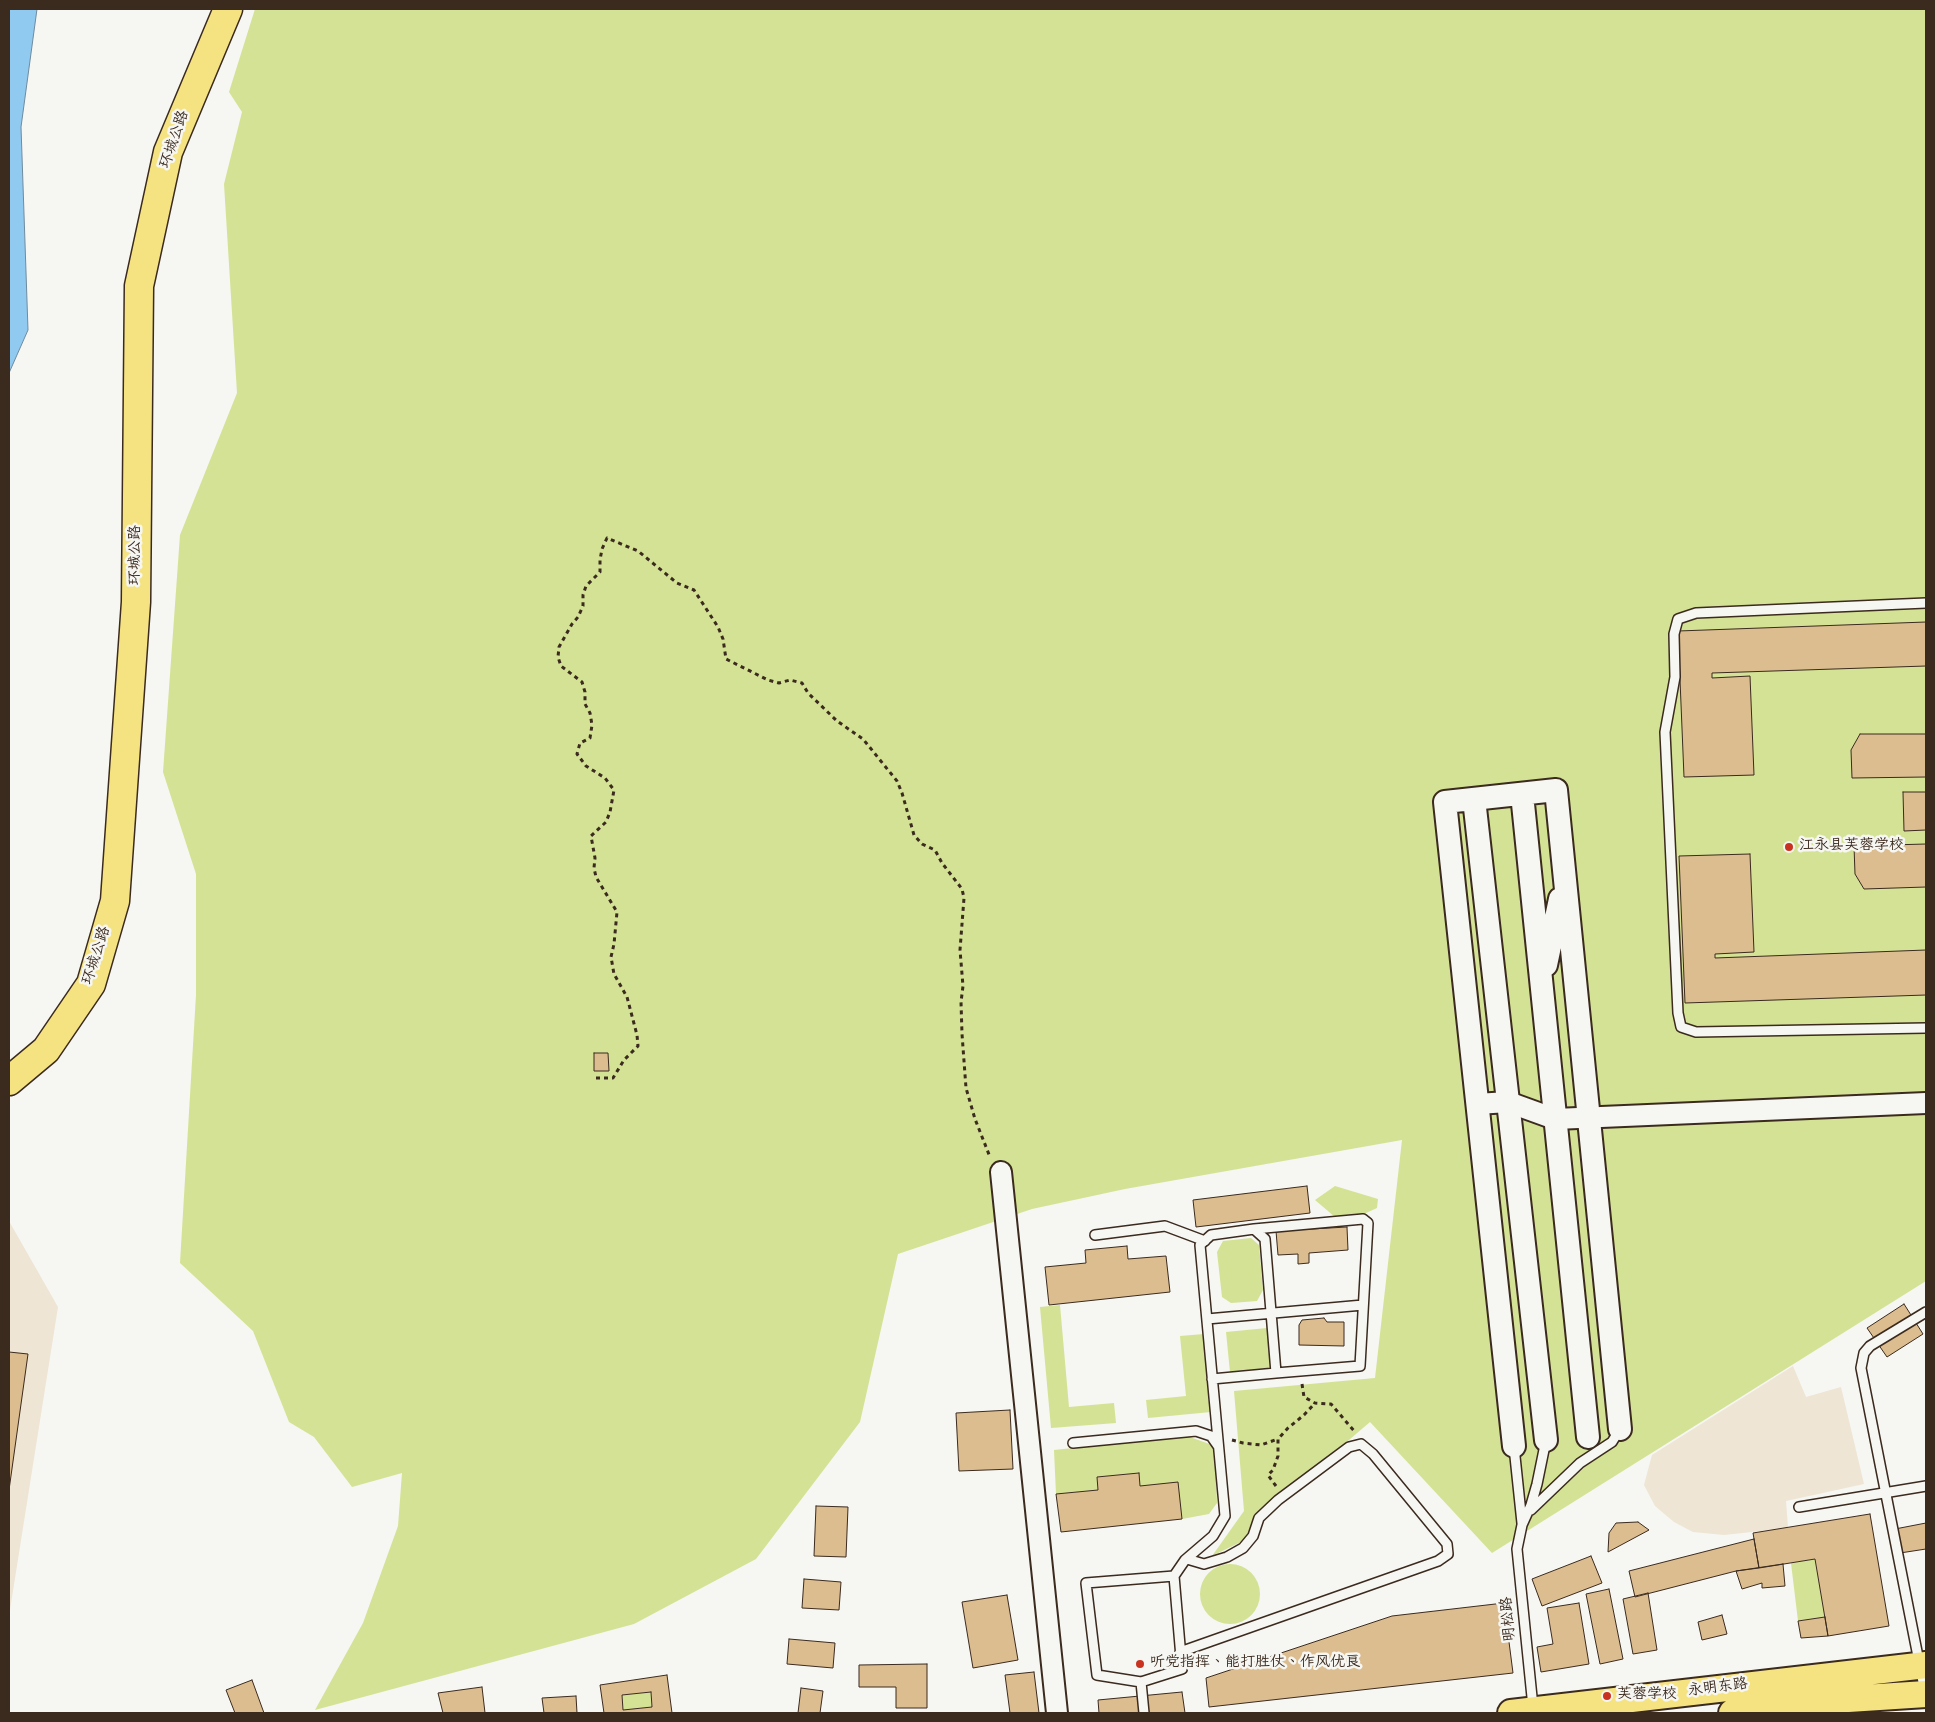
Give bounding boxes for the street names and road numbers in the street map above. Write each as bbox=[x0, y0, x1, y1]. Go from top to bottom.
street label: 环城公路 bbox=[158, 109, 194, 171]
street label: 环城公路 bbox=[128, 525, 146, 585]
street label: 环城公路 bbox=[80, 925, 116, 987]
street label: 明松路 bbox=[1499, 1596, 1521, 1642]
street label: 永明东路 bbox=[1687, 1676, 1749, 1702]

